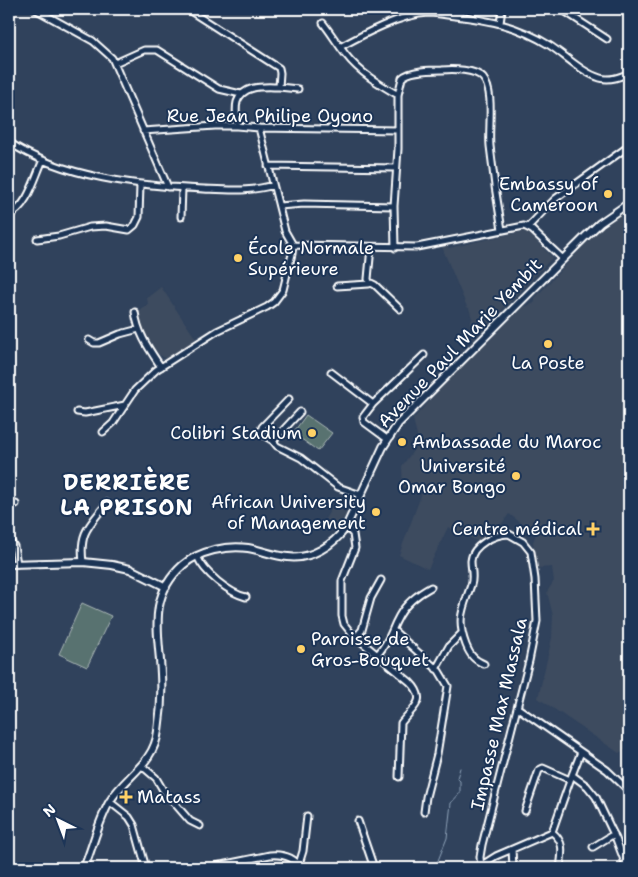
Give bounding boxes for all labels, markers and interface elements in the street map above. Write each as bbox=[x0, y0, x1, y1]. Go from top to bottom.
street label: Rue Jean Philipe Oyono bbox=[167, 104, 373, 128]
place label: Embassy of Cameroon bbox=[499, 172, 598, 217]
marker: Embassy of Cameroon bbox=[602, 188, 614, 200]
place label: École Normale Supérieure bbox=[248, 236, 374, 281]
marker: École Normale Supérieure bbox=[232, 252, 244, 264]
street label: Avenue Paul Marie Yembit bbox=[372, 253, 548, 433]
marker: La Poste bbox=[542, 338, 554, 350]
place label: La Poste bbox=[511, 351, 585, 375]
place label: Colibri Stadium bbox=[170, 421, 302, 445]
marker: Colibri Stadium bbox=[306, 427, 318, 439]
place label: Ambassade du Maroc bbox=[412, 430, 601, 454]
marker: Ambassade du Maroc bbox=[396, 436, 408, 448]
place label: Université Omar Bongo bbox=[398, 454, 506, 499]
district label: DERRIÈRE LA PRISON bbox=[60, 466, 194, 522]
marker: Université Omar Bongo bbox=[510, 470, 522, 482]
place label: African University of Management bbox=[211, 490, 366, 535]
marker: African University of Management bbox=[370, 506, 382, 518]
place label: Centre médical bbox=[452, 517, 583, 541]
marker: Centre médical bbox=[586, 522, 600, 536]
street label: Impasse Max Massala bbox=[465, 615, 533, 813]
place label: Paroisse de Gros-Bouquet bbox=[311, 627, 429, 672]
marker: Paroisse de Gros-Bouquet bbox=[295, 643, 307, 655]
place label: Matass bbox=[137, 785, 201, 809]
marker: Matass bbox=[119, 790, 133, 804]
north arrow bbox=[32, 794, 82, 844]
text: N bbox=[39, 800, 59, 821]

